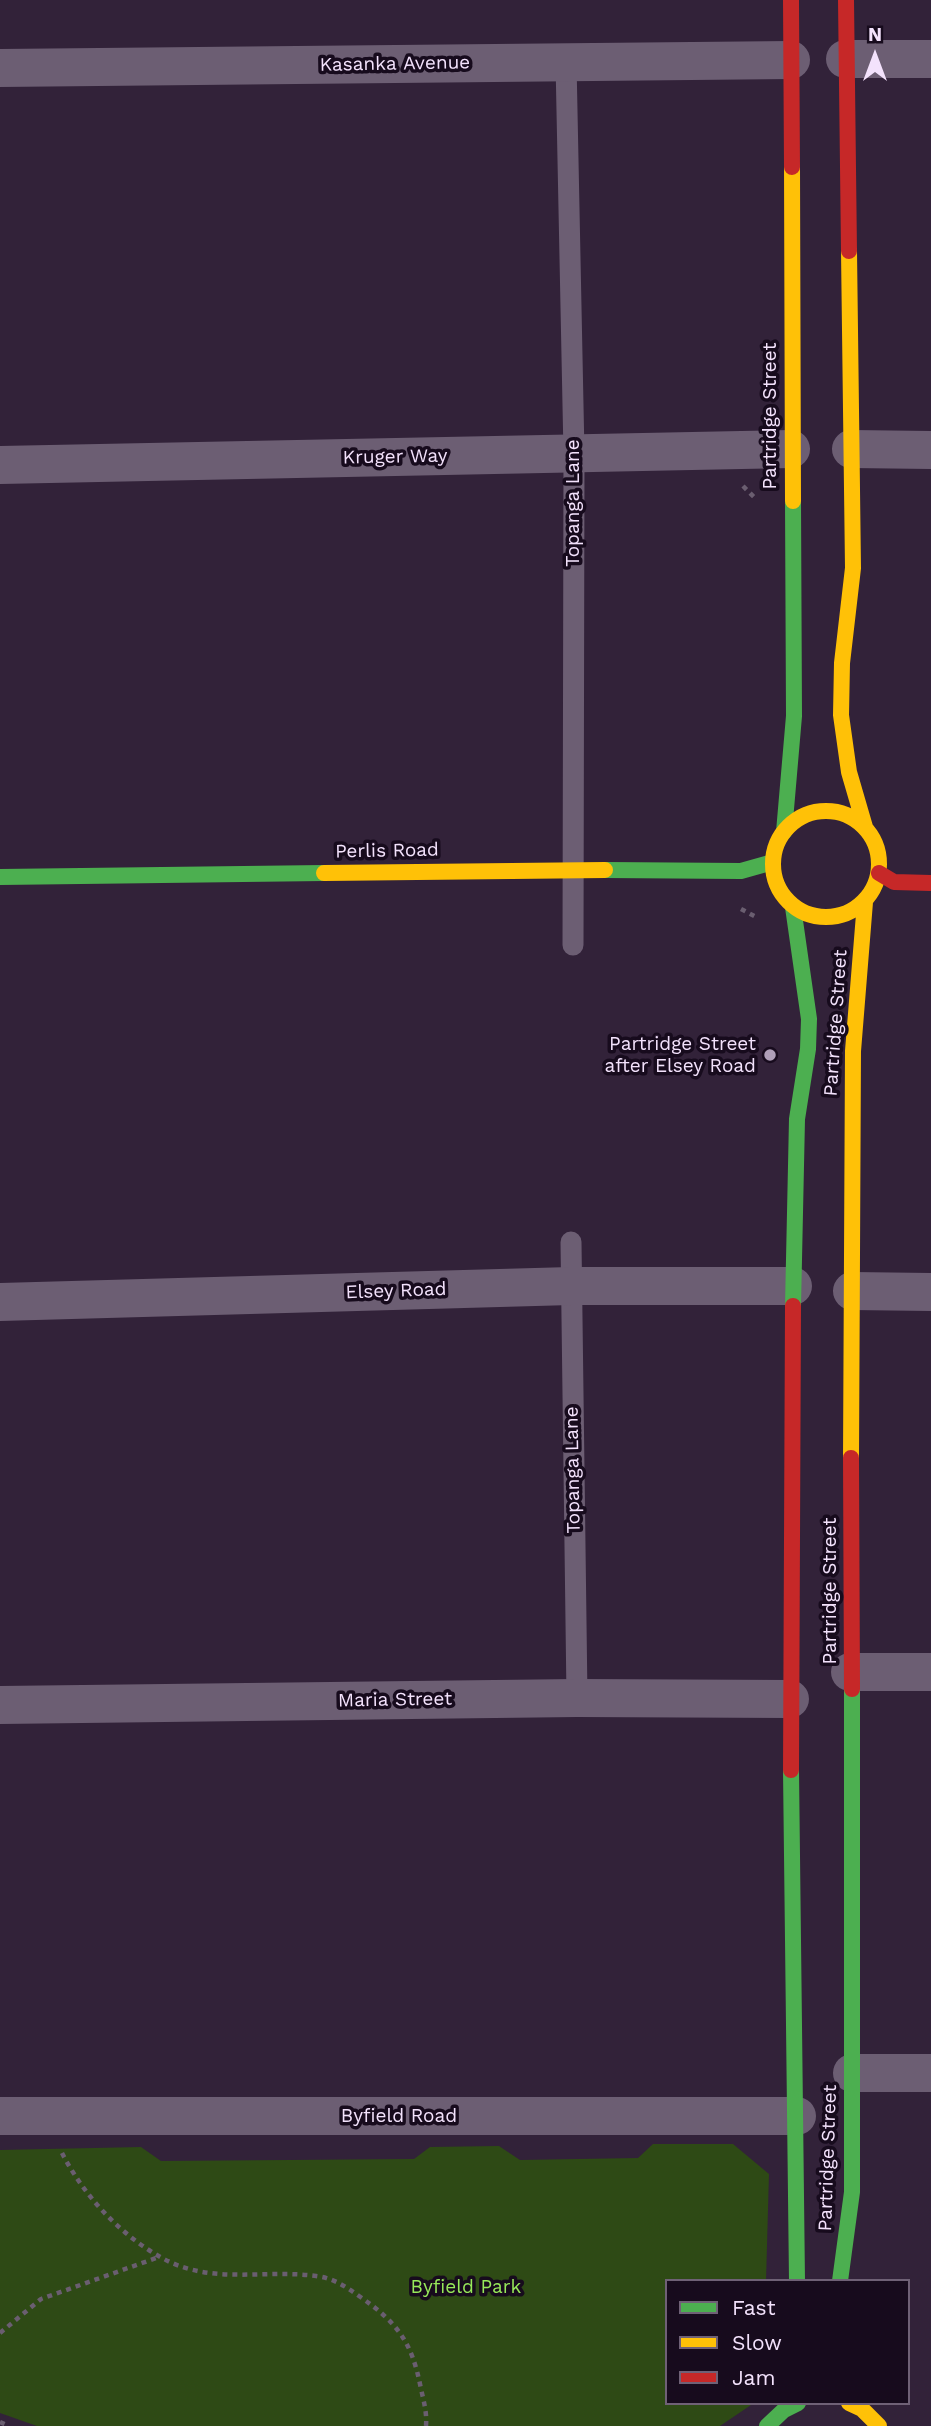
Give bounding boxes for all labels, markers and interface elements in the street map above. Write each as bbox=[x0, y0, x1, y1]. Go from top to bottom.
north arrow bbox=[840, 21, 910, 91]
text: N bbox=[868, 23, 882, 46]
street label: Kasanka Avenue bbox=[320, 51, 470, 77]
street label: Partridge Street bbox=[759, 343, 781, 489]
street label: Topanga Lane bbox=[562, 439, 584, 567]
street label: Kruger Way bbox=[342, 445, 448, 469]
street label: Perlis Road bbox=[335, 839, 439, 863]
street label: Partridge Street bbox=[820, 949, 852, 1097]
place label: Partridge Street after Elsey Road bbox=[605, 1033, 756, 1077]
marker: Partridge Street after Elsey Road bbox=[762, 1047, 778, 1063]
street label: Elsey Road bbox=[345, 1278, 447, 1304]
street label: Topanga Lane bbox=[560, 1406, 586, 1534]
street label: Partridge Street bbox=[819, 1518, 841, 1664]
street label: Maria Street bbox=[338, 1688, 452, 1712]
street label: Partridge Street bbox=[814, 2084, 842, 2232]
street label: Byfield Road bbox=[341, 2105, 457, 2127]
park label: Byfield Park bbox=[411, 2276, 521, 2298]
legend bbox=[665, 2279, 910, 2405]
text: Fast bbox=[732, 2295, 776, 2320]
text: Slow bbox=[732, 2330, 782, 2355]
text: Jam bbox=[732, 2365, 775, 2390]

